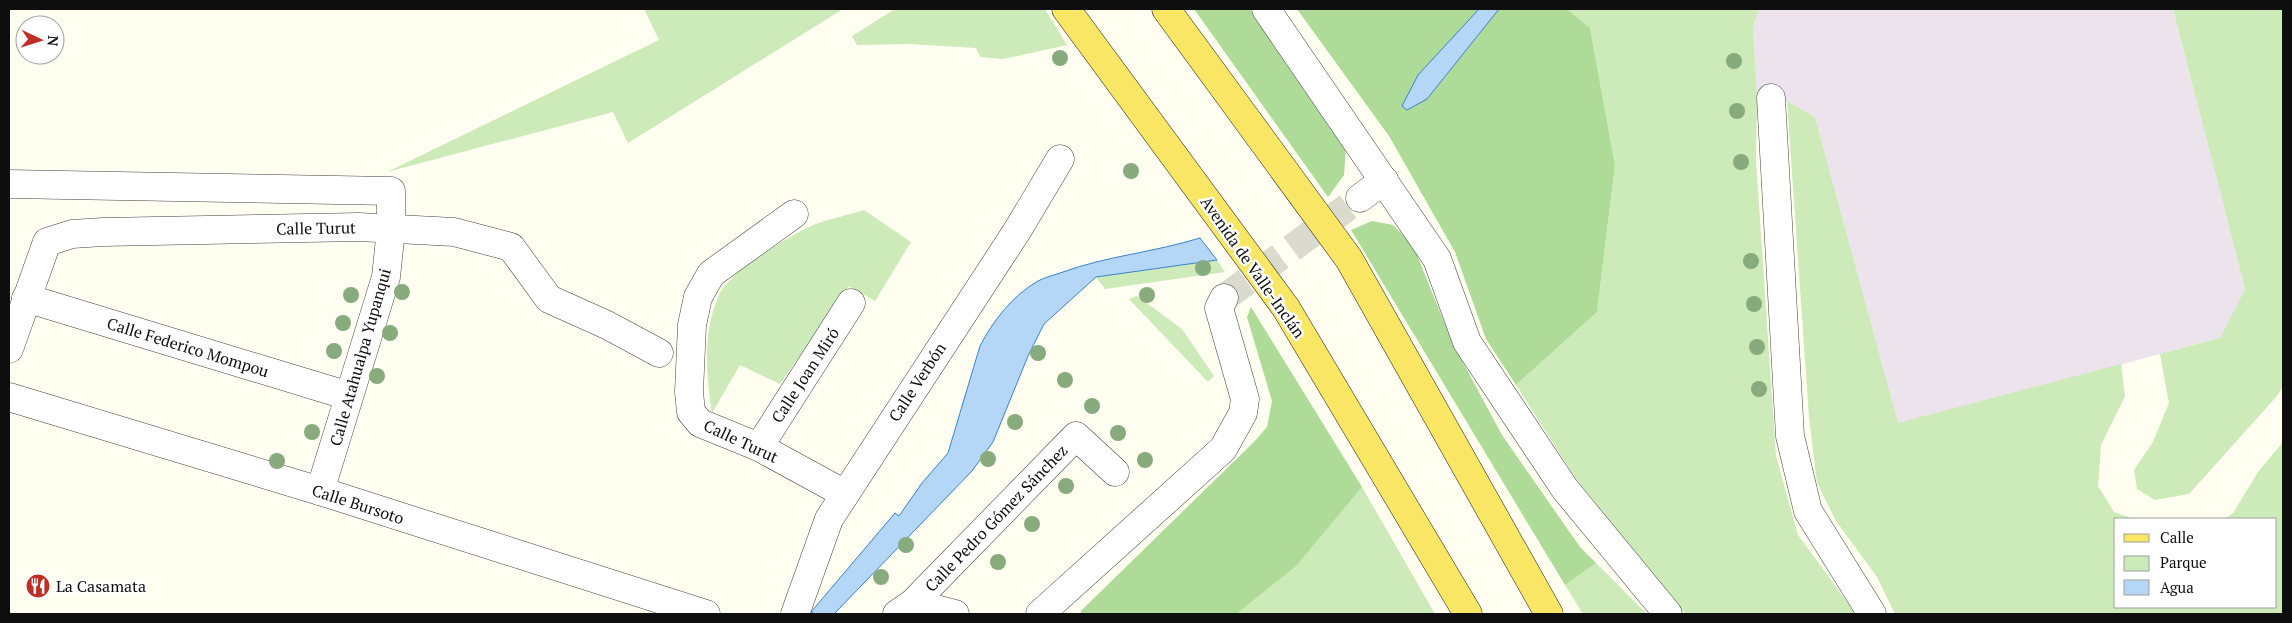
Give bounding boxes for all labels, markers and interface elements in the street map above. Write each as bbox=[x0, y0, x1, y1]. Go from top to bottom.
north arrow bbox=[15, 15, 65, 65]
text: N bbox=[44, 35, 63, 47]
street label: Avenida de Valle-Inclán bbox=[1196, 192, 1311, 343]
street label: Calle Turut bbox=[276, 216, 356, 240]
street label: Calle Atahualpa Yupanqui bbox=[324, 265, 396, 448]
street label: Calle Federico Mompou bbox=[104, 312, 272, 382]
street label: Calle Joan Miró bbox=[766, 323, 844, 427]
street label: Calle Verbón bbox=[883, 338, 951, 426]
street label: Calle Turut bbox=[700, 414, 782, 468]
street label: Calle Pedro Gómez Sánchez bbox=[920, 440, 1072, 596]
street label: Calle Bursoto bbox=[309, 479, 407, 529]
legend bbox=[2114, 518, 2277, 608]
text: Calle bbox=[2160, 527, 2194, 547]
text: Parque bbox=[2160, 552, 2207, 572]
restaurant icon: La Casamata bbox=[25, 573, 51, 599]
place label: La Casamata bbox=[56, 575, 146, 597]
text: Agua bbox=[2160, 577, 2194, 597]

